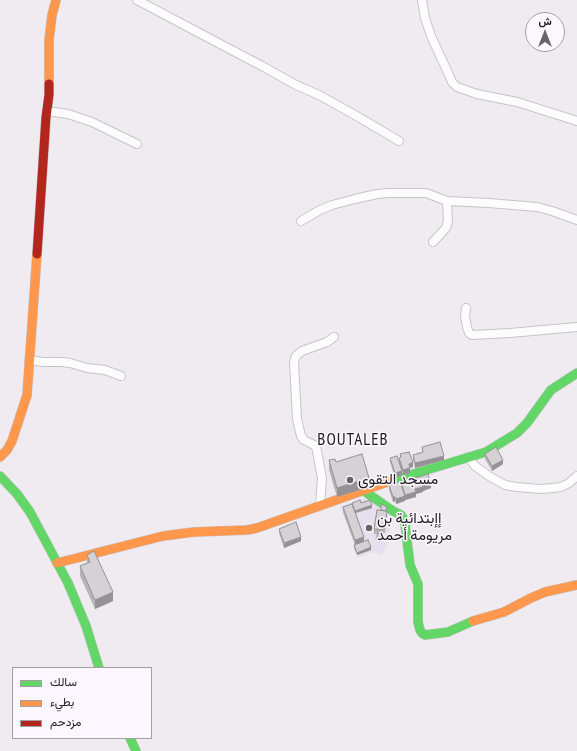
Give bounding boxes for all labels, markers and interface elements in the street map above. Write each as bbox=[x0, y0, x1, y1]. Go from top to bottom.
north arrow bbox=[525, 12, 565, 52]
text: ش bbox=[538, 14, 552, 28]
district label: BOUTALEB bbox=[317, 430, 389, 450]
place label: مسجد التقوى bbox=[358, 471, 438, 489]
marker: مسجد التقوى bbox=[345, 475, 355, 485]
place label: إإبتدائية بن مريومة أحمد bbox=[377, 510, 452, 545]
marker: إإبتدائية بن مريومة أحمد bbox=[364, 523, 374, 533]
legend bbox=[12, 667, 152, 739]
text: سالك bbox=[50, 674, 77, 689]
text: بطيء bbox=[50, 694, 74, 709]
text: مزدحم bbox=[50, 714, 81, 729]

